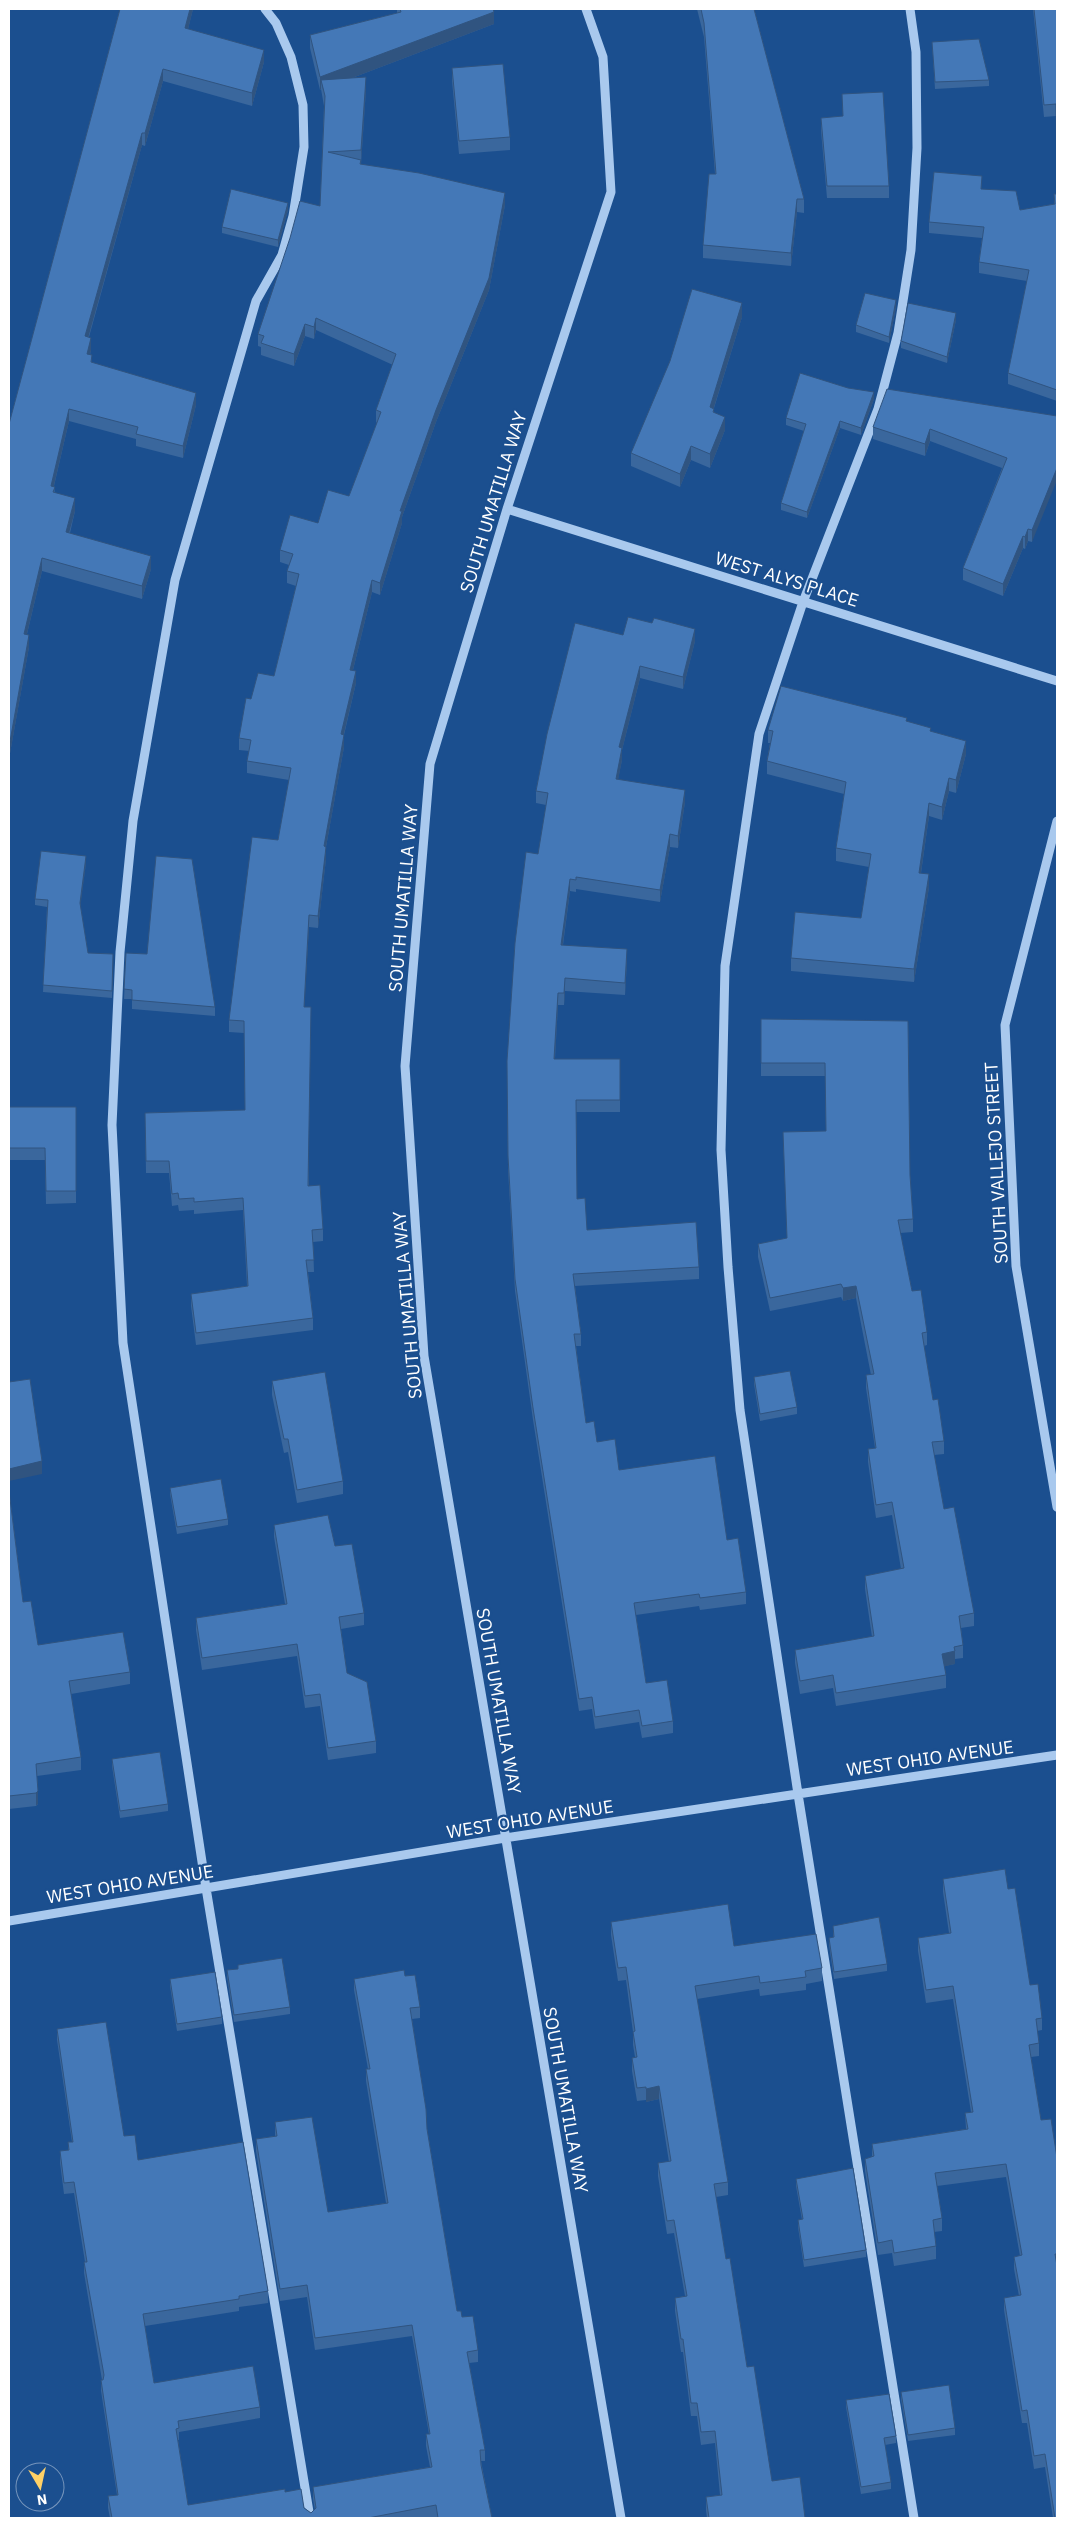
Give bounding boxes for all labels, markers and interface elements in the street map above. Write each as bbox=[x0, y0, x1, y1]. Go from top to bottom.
street label: SOUTH UMATILLA WAY bbox=[454, 408, 532, 596]
street label: WEST ALYS PLACE bbox=[713, 546, 861, 612]
street label: SOUTH UMATILLA WAY bbox=[383, 803, 423, 993]
street label: SOUTH VALLEJO STREET bbox=[979, 1061, 1013, 1265]
street label: SOUTH UMATILLA WAY bbox=[387, 1210, 427, 1400]
street label: SOUTH UMATILLA WAY bbox=[471, 1606, 527, 1796]
street label: WEST OHIO AVENUE bbox=[845, 1735, 1015, 1781]
street label: WEST OHIO AVENUE bbox=[445, 1794, 615, 1844]
street label: WEST OHIO AVENUE bbox=[45, 1859, 215, 1909]
street label: SOUTH UMATILLA WAY bbox=[538, 2005, 594, 2195]
north arrow bbox=[15, 2462, 65, 2512]
text: N bbox=[36, 2490, 48, 2510]

